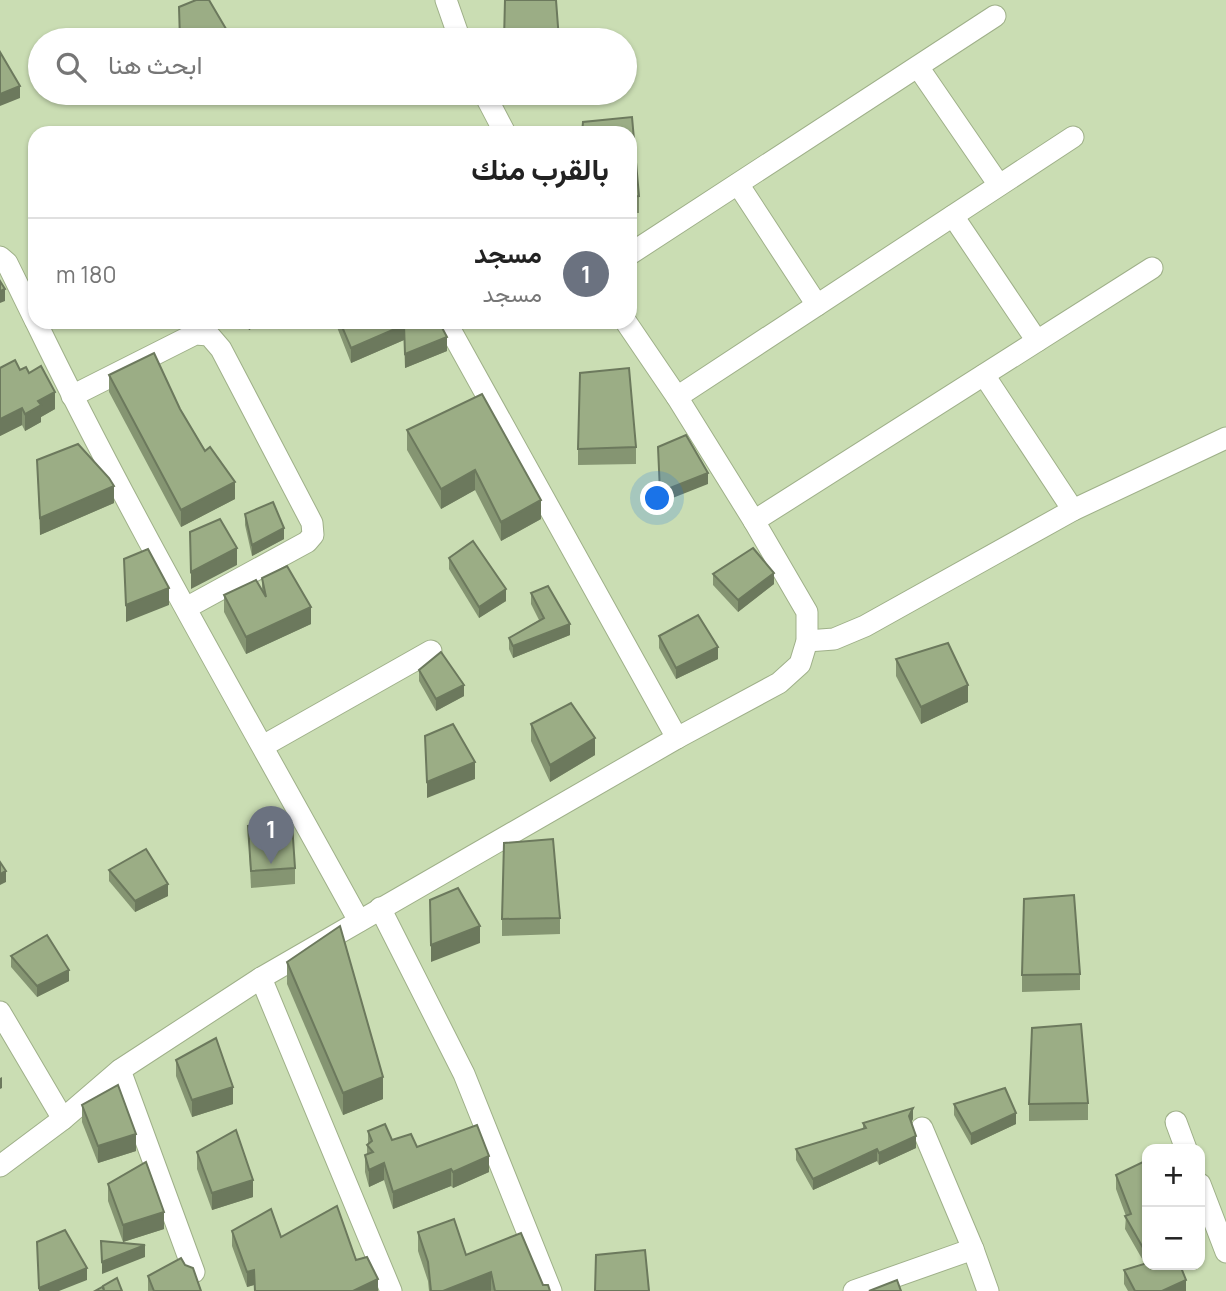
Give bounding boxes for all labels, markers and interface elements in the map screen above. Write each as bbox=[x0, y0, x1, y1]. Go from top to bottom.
search box bbox=[28, 28, 637, 105]
text: ابحث هنا bbox=[108, 46, 202, 82]
icon: search bbox=[52, 48, 90, 86]
text: بالقرب منك bbox=[471, 148, 609, 189]
text: مسجد bbox=[474, 235, 542, 271]
text: 180 m bbox=[56, 258, 116, 290]
text: 1 bbox=[581, 258, 591, 290]
text: مسجد bbox=[482, 277, 542, 309]
your location bbox=[640, 481, 674, 515]
pin: 1 bbox=[248, 806, 294, 864]
map controls bbox=[1142, 1144, 1205, 1270]
button: + bbox=[1142, 1144, 1205, 1207]
button: − bbox=[1142, 1207, 1205, 1270]

